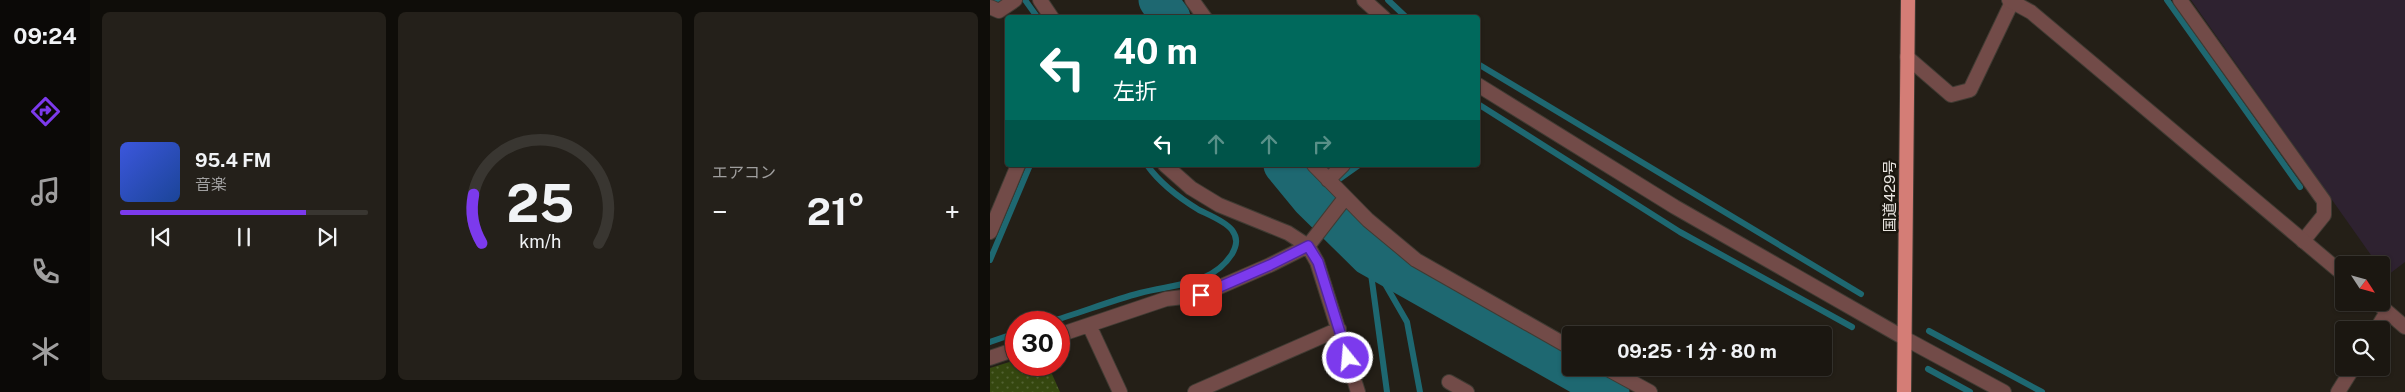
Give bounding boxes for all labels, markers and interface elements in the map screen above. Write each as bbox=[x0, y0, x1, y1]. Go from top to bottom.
text: 09:24 bbox=[13, 23, 77, 49]
text: 40 m bbox=[1113, 31, 1198, 72]
icon: left bbox=[1030, 35, 1095, 100]
text: 左折 bbox=[1113, 78, 1157, 104]
icon: directions bbox=[28, 94, 63, 129]
icon: left bbox=[1149, 130, 1177, 158]
icon: ahead bbox=[1202, 130, 1230, 158]
icon: ahead bbox=[1255, 130, 1283, 158]
icon: right bbox=[1308, 130, 1336, 158]
text: 95.4 FM bbox=[195, 149, 271, 171]
street label: 国道429号 bbox=[1881, 160, 1898, 232]
text: エアコン bbox=[712, 163, 776, 182]
text: 25 bbox=[506, 173, 574, 234]
icon: music bbox=[28, 174, 63, 209]
text: 音楽 bbox=[195, 175, 227, 194]
text: 21° bbox=[807, 189, 865, 234]
text: − bbox=[712, 195, 728, 228]
text: + bbox=[944, 195, 960, 228]
icon: previous bbox=[147, 223, 175, 251]
icon: pause bbox=[230, 223, 258, 251]
icon: next bbox=[313, 223, 341, 251]
text: km/h bbox=[519, 231, 561, 252]
icon: phone bbox=[28, 254, 63, 289]
north arrow bbox=[2335, 256, 2390, 311]
map controls bbox=[2335, 256, 2390, 376]
pin bbox=[1180, 274, 1222, 316]
icon: arrive bbox=[1187, 281, 1215, 309]
speed limit sign: 30 bbox=[1005, 311, 1070, 376]
button: search bbox=[2335, 321, 2390, 376]
position arrow bbox=[1321, 331, 1373, 383]
icon: climate bbox=[28, 334, 63, 369]
text: 09:25 · 1 分 · 80 m bbox=[1617, 340, 1777, 362]

